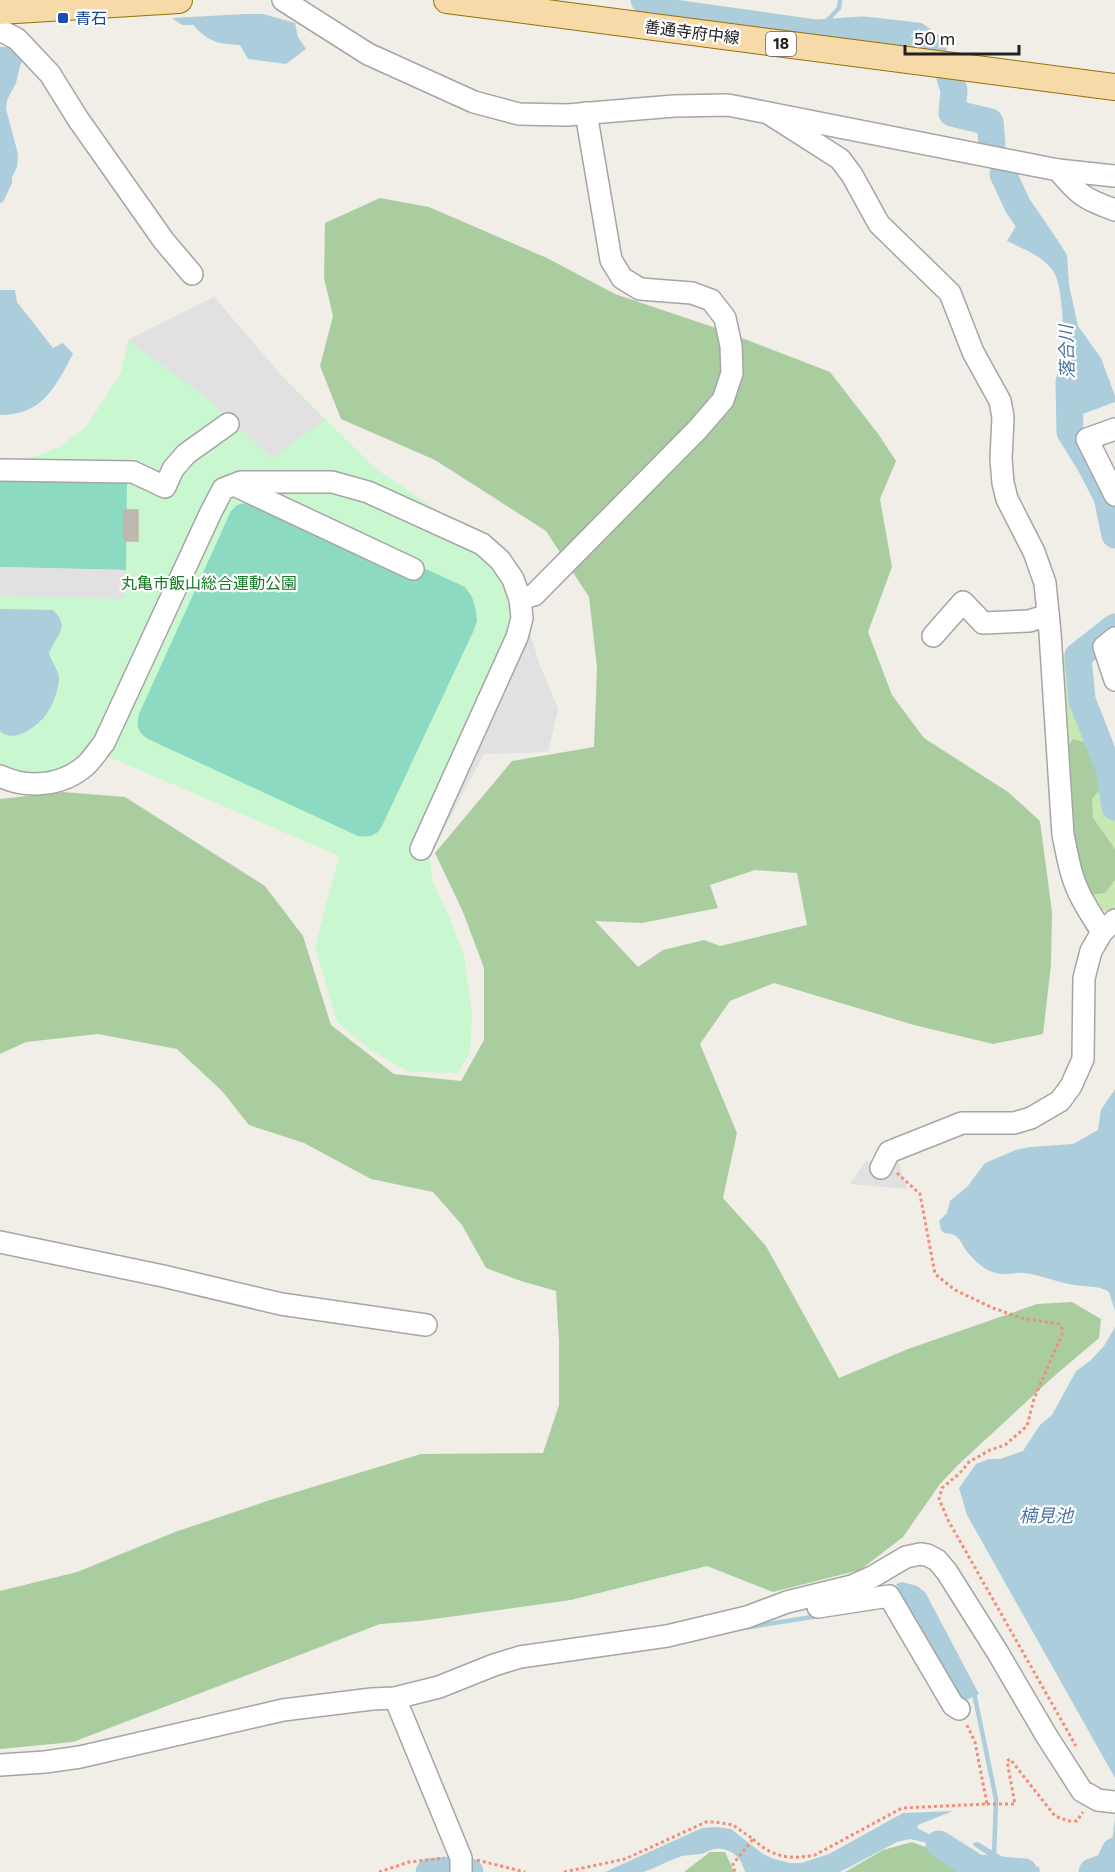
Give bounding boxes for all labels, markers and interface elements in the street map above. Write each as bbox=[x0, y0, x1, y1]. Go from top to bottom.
place label: 青石 bbox=[75, 8, 107, 27]
marker: 青石 bbox=[56, 11, 70, 25]
street label: 善通寺府中線 bbox=[643, 16, 741, 47]
scale bar bbox=[905, 18, 1019, 56]
text: 50 m bbox=[914, 27, 955, 49]
road number: 18 bbox=[766, 32, 796, 56]
water label: 落合川 bbox=[1054, 323, 1078, 379]
park label: 丸亀市飯山総合運動公園 bbox=[121, 573, 297, 592]
water label: 楠見池 bbox=[1019, 1504, 1075, 1526]

